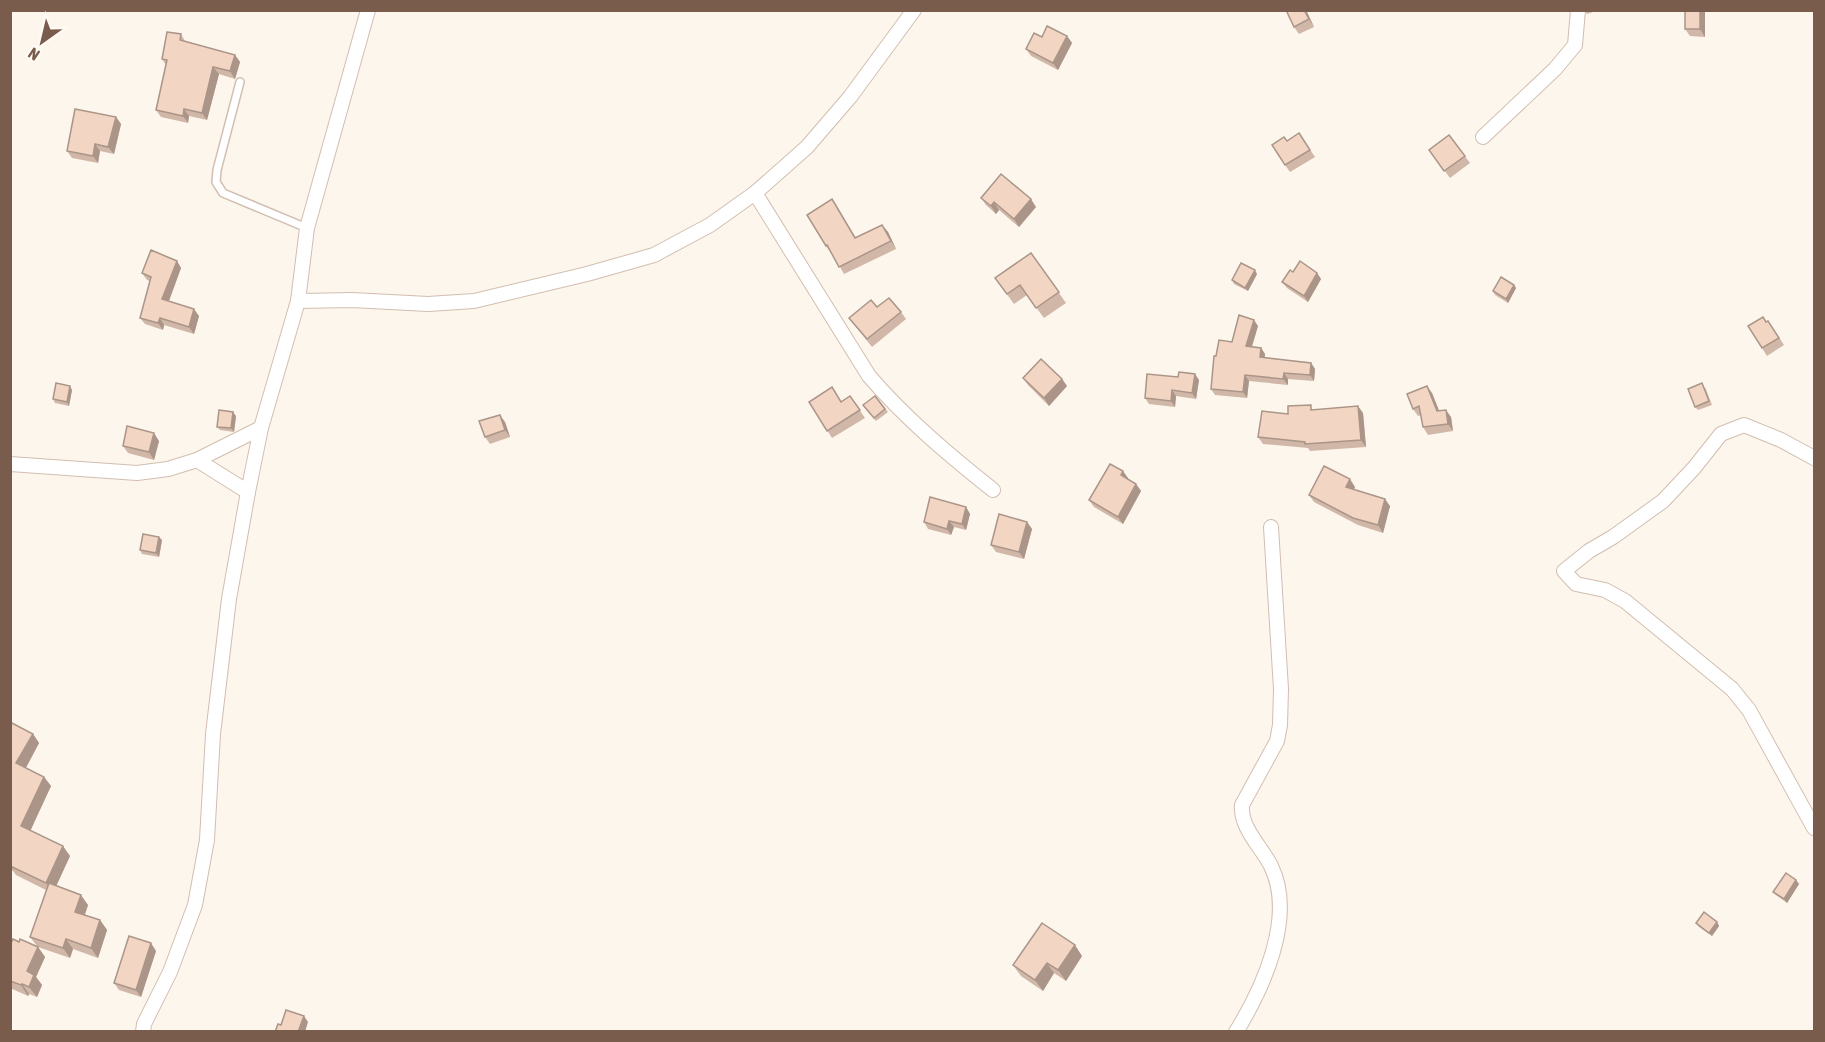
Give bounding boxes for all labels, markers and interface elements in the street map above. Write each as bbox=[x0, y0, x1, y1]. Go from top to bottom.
north arrow bbox=[12, 12, 72, 72]
text: N bbox=[25, 44, 43, 65]

